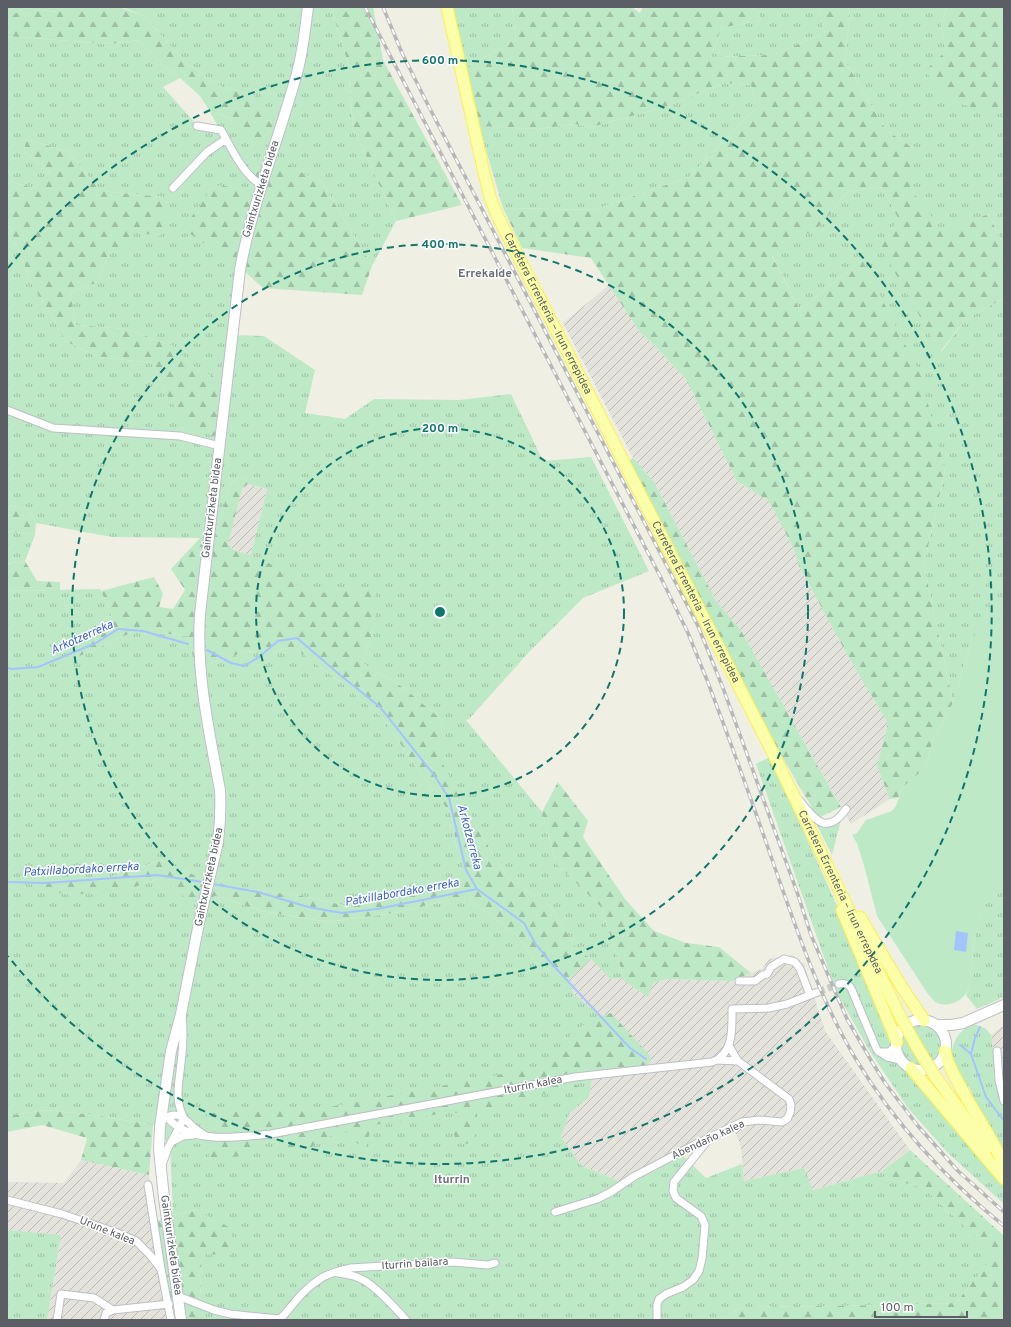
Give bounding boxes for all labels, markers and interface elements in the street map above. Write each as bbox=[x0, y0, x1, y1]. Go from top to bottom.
text: 600 m bbox=[422, 53, 458, 69]
street label: Gaintxurizketa bidea bbox=[240, 138, 283, 239]
street label: Carretera Errenteria – Irun errepidea bbox=[500, 230, 595, 397]
text: 400 m bbox=[421, 237, 459, 253]
district label: Errekalde bbox=[458, 266, 512, 282]
text: 200 m bbox=[422, 421, 458, 437]
street label: Gaintxurizketa bidea bbox=[199, 457, 225, 559]
street label: Carretera Errenteria – Irun errepidea bbox=[648, 519, 743, 685]
centre of rings bbox=[433, 605, 447, 619]
water label: Arkotzerreka bbox=[48, 617, 116, 659]
water label: Arkotzerreka bbox=[453, 803, 486, 872]
street label: Carretera Errenteria – Irun errepidea bbox=[795, 808, 886, 976]
street label: Gaintxurizketa bidea bbox=[192, 826, 226, 928]
water label: Patxillabordako erreka bbox=[23, 859, 140, 881]
water label: Patxillabordako erreka bbox=[344, 875, 461, 911]
street label: Iturrin kalea bbox=[503, 1072, 564, 1098]
street label: Abendaño kalea bbox=[669, 1117, 747, 1163]
district label: Iturrin bbox=[434, 1172, 470, 1188]
street label: Gaintxurizketa bidea bbox=[157, 1194, 185, 1296]
street label: Urune kalea bbox=[77, 1214, 137, 1249]
street label: Iturrin bailara bbox=[381, 1255, 449, 1273]
scale bar bbox=[875, 1293, 967, 1319]
text: 100 m bbox=[881, 1300, 914, 1316]

